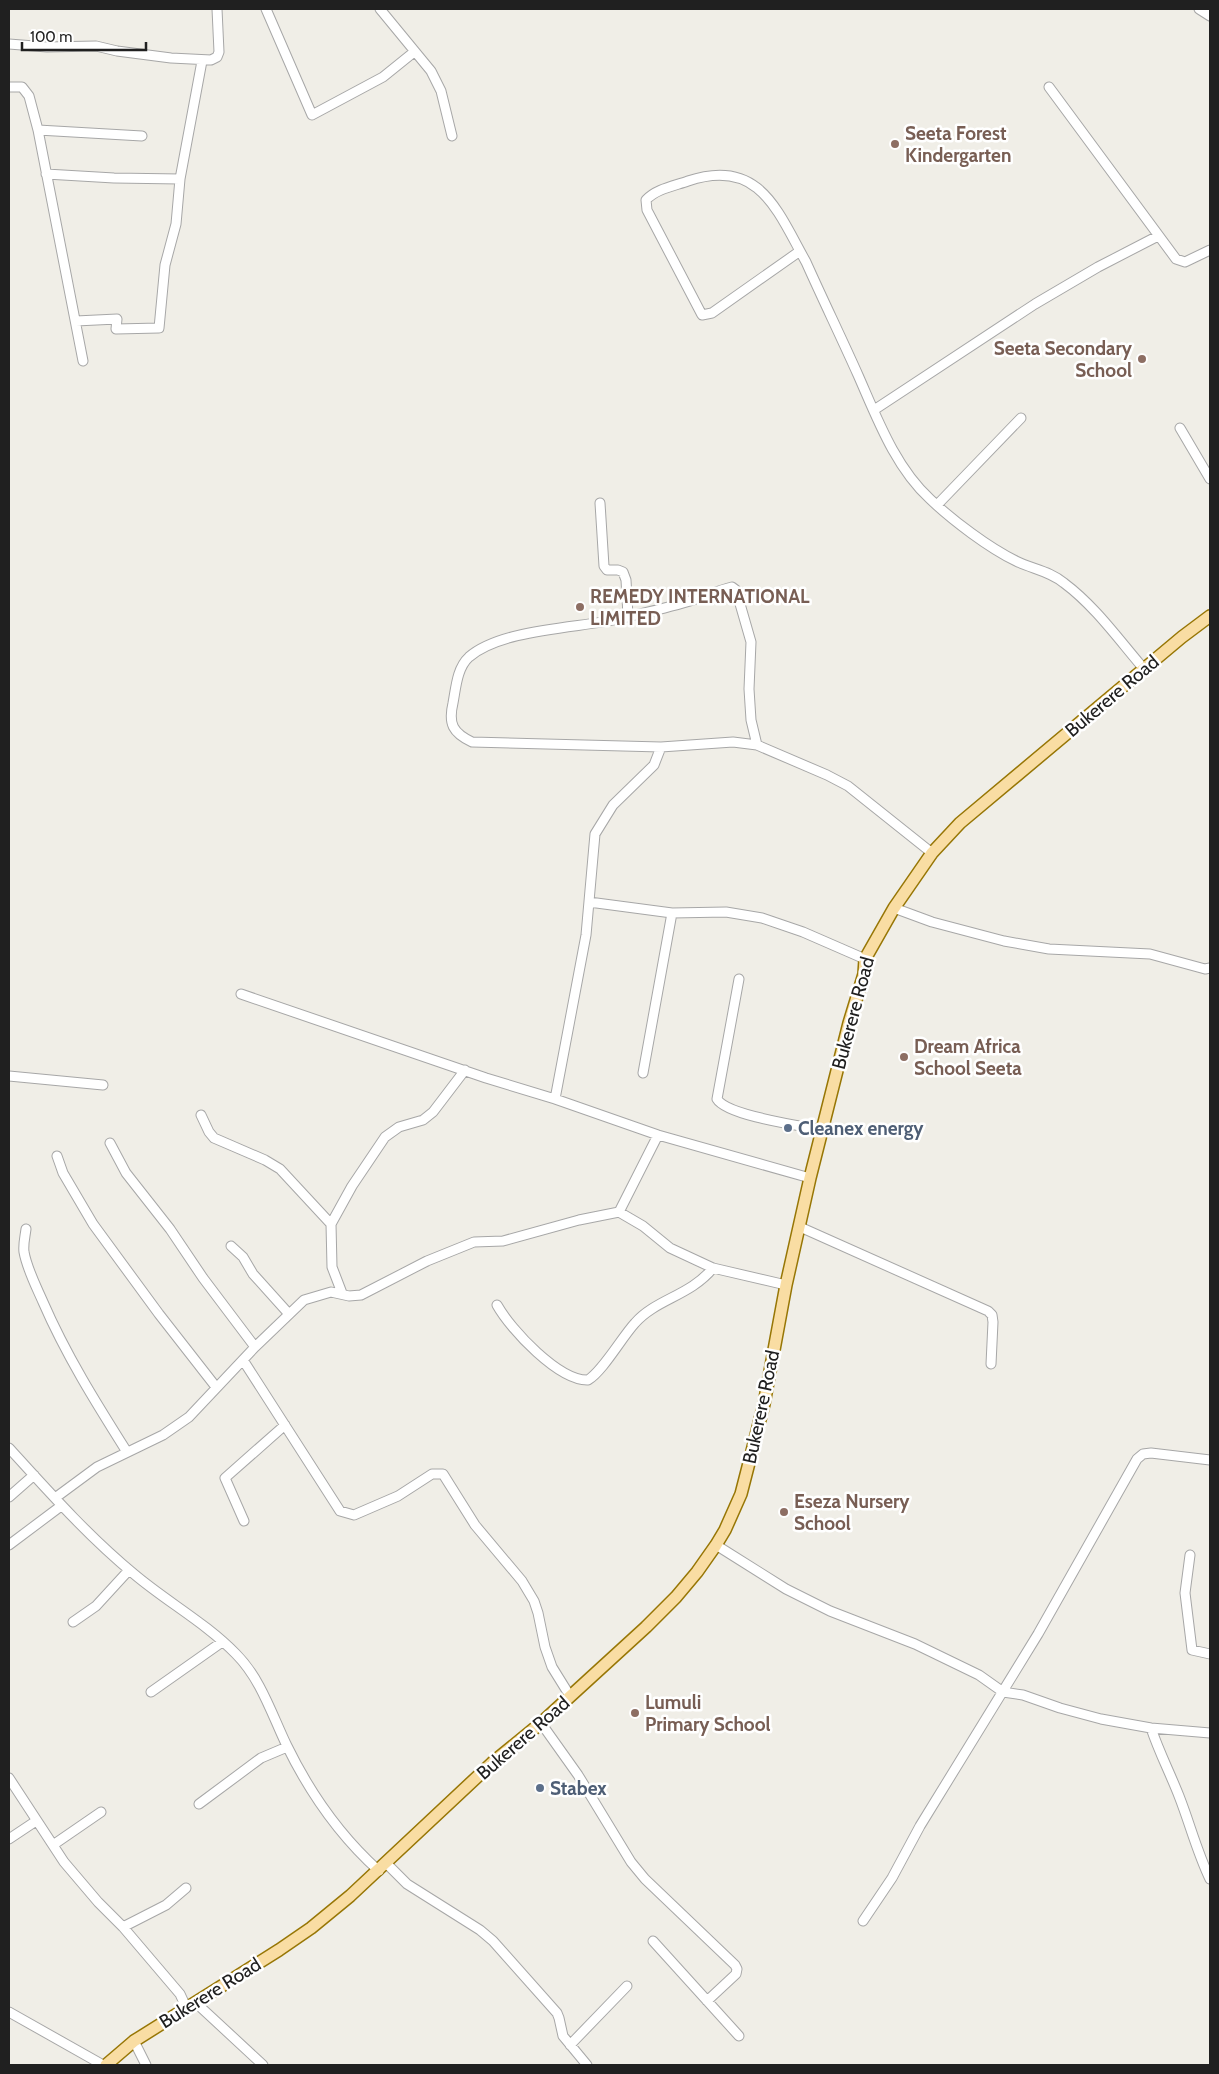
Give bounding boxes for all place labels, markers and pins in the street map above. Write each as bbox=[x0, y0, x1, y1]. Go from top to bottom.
place label: Seeta Forest Kindergarten bbox=[905, 122, 1011, 167]
marker: Seeta Forest Kindergarten bbox=[889, 138, 901, 150]
place label: Seeta Secondary School bbox=[994, 337, 1133, 382]
marker: Seeta Secondary School bbox=[1136, 353, 1148, 365]
place label: REMEDY INTERNATIONAL LIMITED bbox=[590, 585, 810, 630]
marker: REMEDY INTERNATIONAL LIMITED bbox=[574, 601, 586, 613]
place label: Dream Africa School Seeta bbox=[914, 1035, 1022, 1080]
marker: Dream Africa School Seeta bbox=[898, 1051, 910, 1063]
place label: Cleanex energy bbox=[798, 1117, 924, 1140]
marker: Cleanex energy bbox=[782, 1122, 794, 1134]
place label: Eseza Nursery School bbox=[794, 1490, 910, 1535]
marker: Eseza Nursery School bbox=[778, 1506, 790, 1518]
place label: Lumuli Primary School bbox=[645, 1691, 771, 1736]
marker: Lumuli Primary School bbox=[629, 1707, 641, 1719]
place label: Stabex bbox=[550, 1777, 607, 1800]
marker: Stabex bbox=[534, 1782, 546, 1794]

